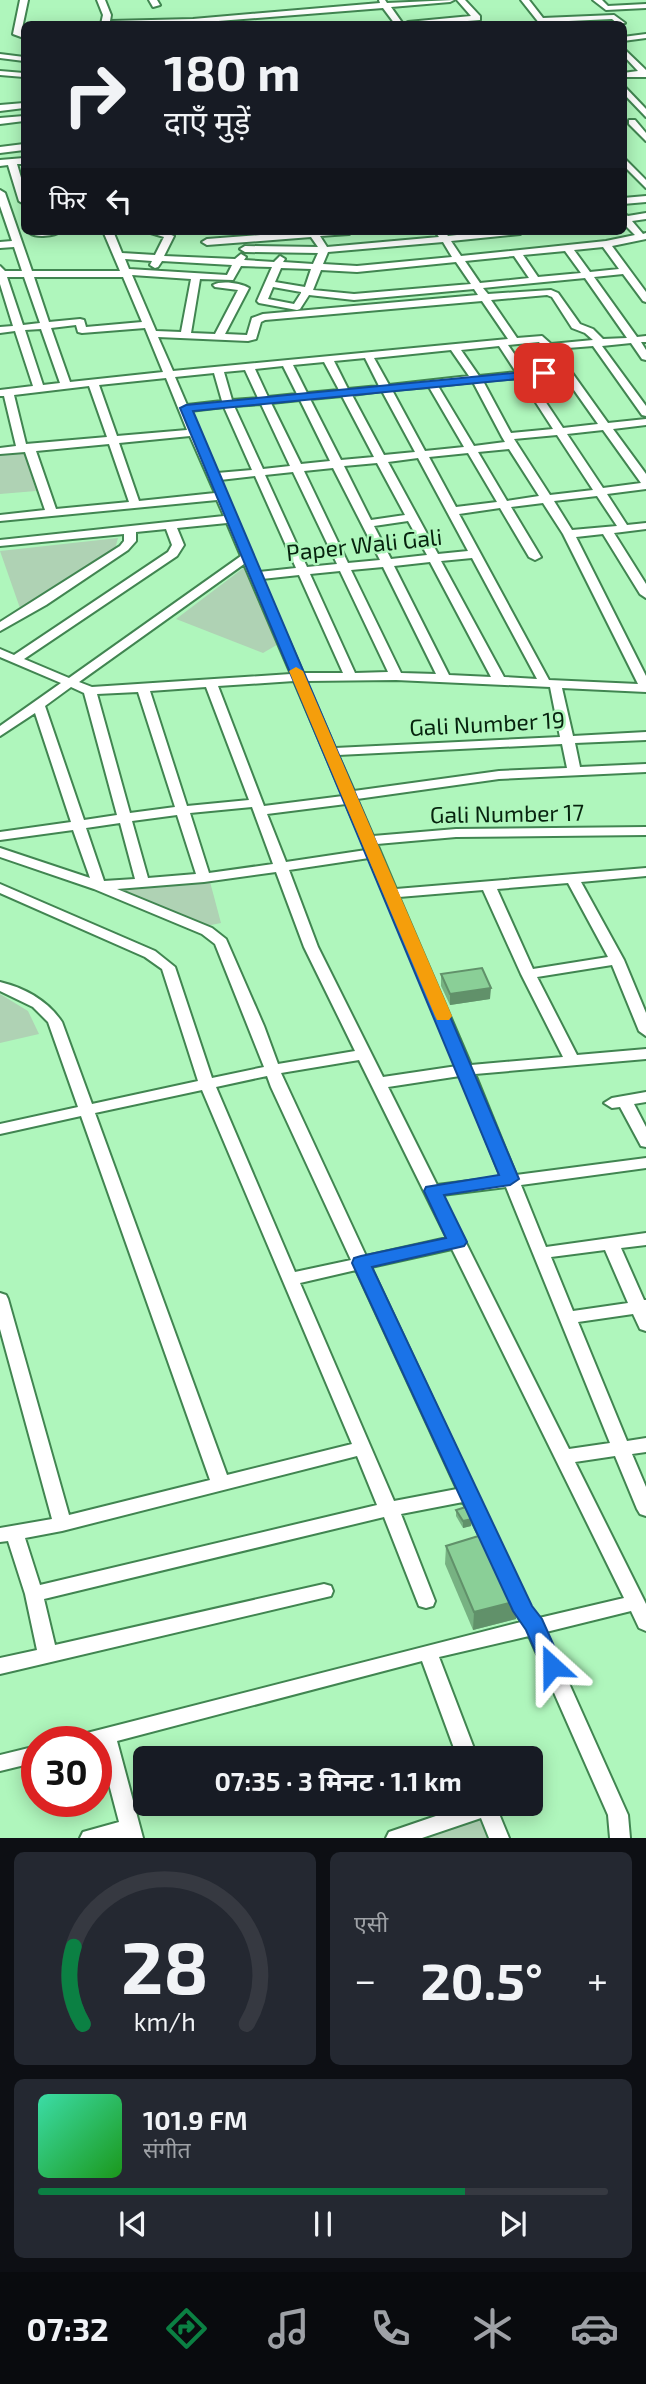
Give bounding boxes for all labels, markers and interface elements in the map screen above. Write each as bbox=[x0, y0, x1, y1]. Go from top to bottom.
text: 180 m bbox=[164, 42, 300, 101]
icon: right bbox=[49, 49, 140, 140]
text: दाएँ मुड़ें bbox=[164, 102, 250, 140]
icon: left bbox=[100, 182, 138, 220]
text: फिर bbox=[49, 183, 86, 214]
pin bbox=[514, 343, 574, 403]
icon: arrive bbox=[525, 354, 563, 392]
street label: Paper Wali Gali bbox=[285, 522, 443, 566]
street label: Gali Number 19 bbox=[408, 705, 566, 741]
street label: Gali Number 17 bbox=[430, 798, 585, 828]
position arrow bbox=[515, 1629, 589, 1703]
speed limit sign: 30 bbox=[21, 1726, 112, 1817]
text: 07:35 · 3 मिनट · 1.1 km bbox=[214, 1765, 462, 1796]
text: एसी bbox=[354, 1909, 388, 1937]
text: 28 bbox=[121, 1922, 209, 2010]
text: 20.5° bbox=[420, 1948, 543, 2010]
text: − bbox=[354, 1956, 376, 2002]
text: + bbox=[587, 1956, 608, 2002]
text: km/h bbox=[134, 2006, 196, 2036]
text: 101.9 FM bbox=[143, 2104, 247, 2135]
text: संगीत bbox=[143, 2135, 191, 2163]
icon: previous bbox=[114, 2205, 152, 2243]
icon: pause bbox=[304, 2205, 342, 2243]
icon: next bbox=[494, 2205, 532, 2243]
icon: directions bbox=[162, 2304, 211, 2353]
icon: music bbox=[264, 2304, 313, 2353]
icon: phone bbox=[366, 2304, 415, 2353]
icon: climate bbox=[468, 2304, 517, 2353]
icon: car bbox=[570, 2304, 619, 2353]
text: 07:32 bbox=[27, 2309, 109, 2347]

